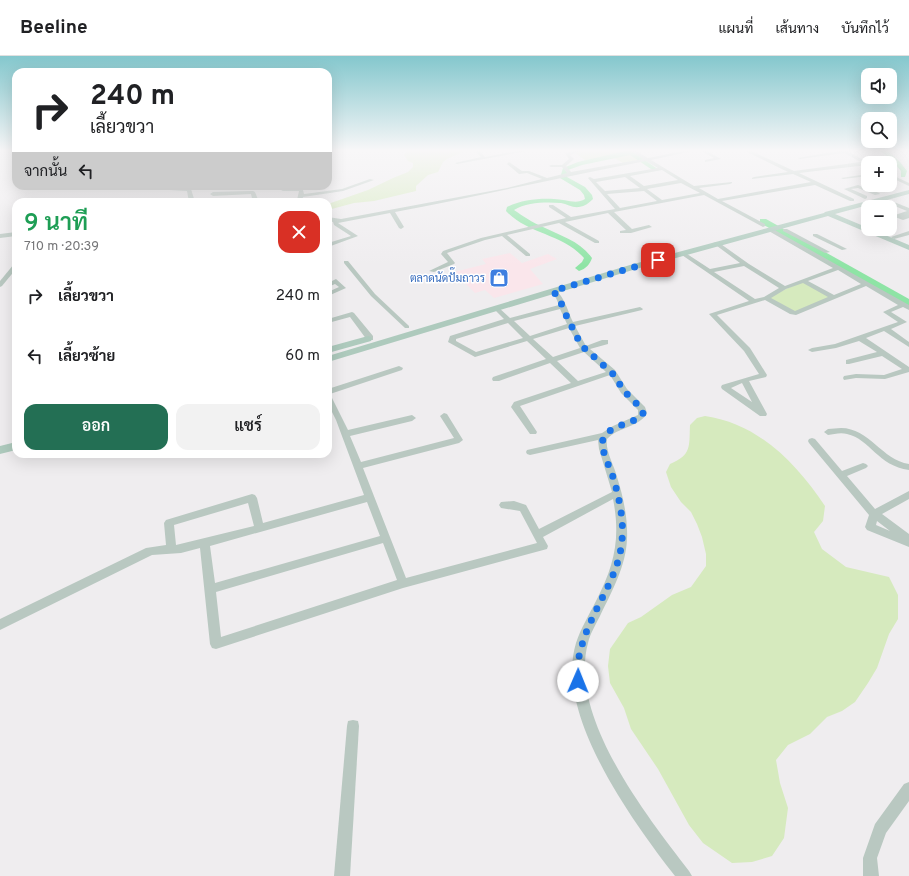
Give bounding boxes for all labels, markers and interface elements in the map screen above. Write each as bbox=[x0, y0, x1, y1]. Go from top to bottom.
text: Beeline bbox=[20, 16, 88, 40]
text: แผนที่ bbox=[718, 21, 753, 38]
text: เส้นทาง bbox=[775, 21, 819, 38]
text: บันทึกไว้ bbox=[841, 21, 889, 38]
map controls bbox=[861, 68, 897, 236]
button: sound bbox=[861, 68, 897, 104]
text: 240 m bbox=[90, 79, 175, 115]
icon: right bbox=[24, 84, 76, 136]
button: search bbox=[861, 112, 897, 148]
text: เลี้ยวขวา bbox=[90, 117, 154, 140]
button: + bbox=[861, 156, 897, 192]
icon: left bbox=[75, 160, 97, 182]
text: จากนั้น bbox=[24, 163, 67, 182]
button: − bbox=[861, 200, 897, 236]
text: 9 นาที bbox=[24, 209, 88, 239]
button: close bbox=[278, 211, 320, 253]
text: 710 m · 20:39 bbox=[24, 239, 99, 255]
pin bbox=[641, 243, 675, 277]
icon: arrive bbox=[647, 249, 669, 271]
place label: ตลาดนัดปั๊มถาวร bbox=[410, 267, 485, 286]
shop icon: ตลาดนัดปั๊มถาวร bbox=[488, 267, 510, 289]
icon: right bbox=[24, 285, 46, 307]
text: 240 m bbox=[276, 287, 320, 306]
text: เลี้ยวขวา bbox=[58, 288, 114, 307]
icon: left bbox=[24, 345, 46, 367]
text: 60 m bbox=[285, 347, 320, 366]
text: เลี้ยวซ้าย bbox=[58, 348, 115, 367]
button: ออก bbox=[24, 404, 168, 450]
button: แชร์ bbox=[176, 404, 320, 450]
position arrow bbox=[557, 660, 599, 702]

